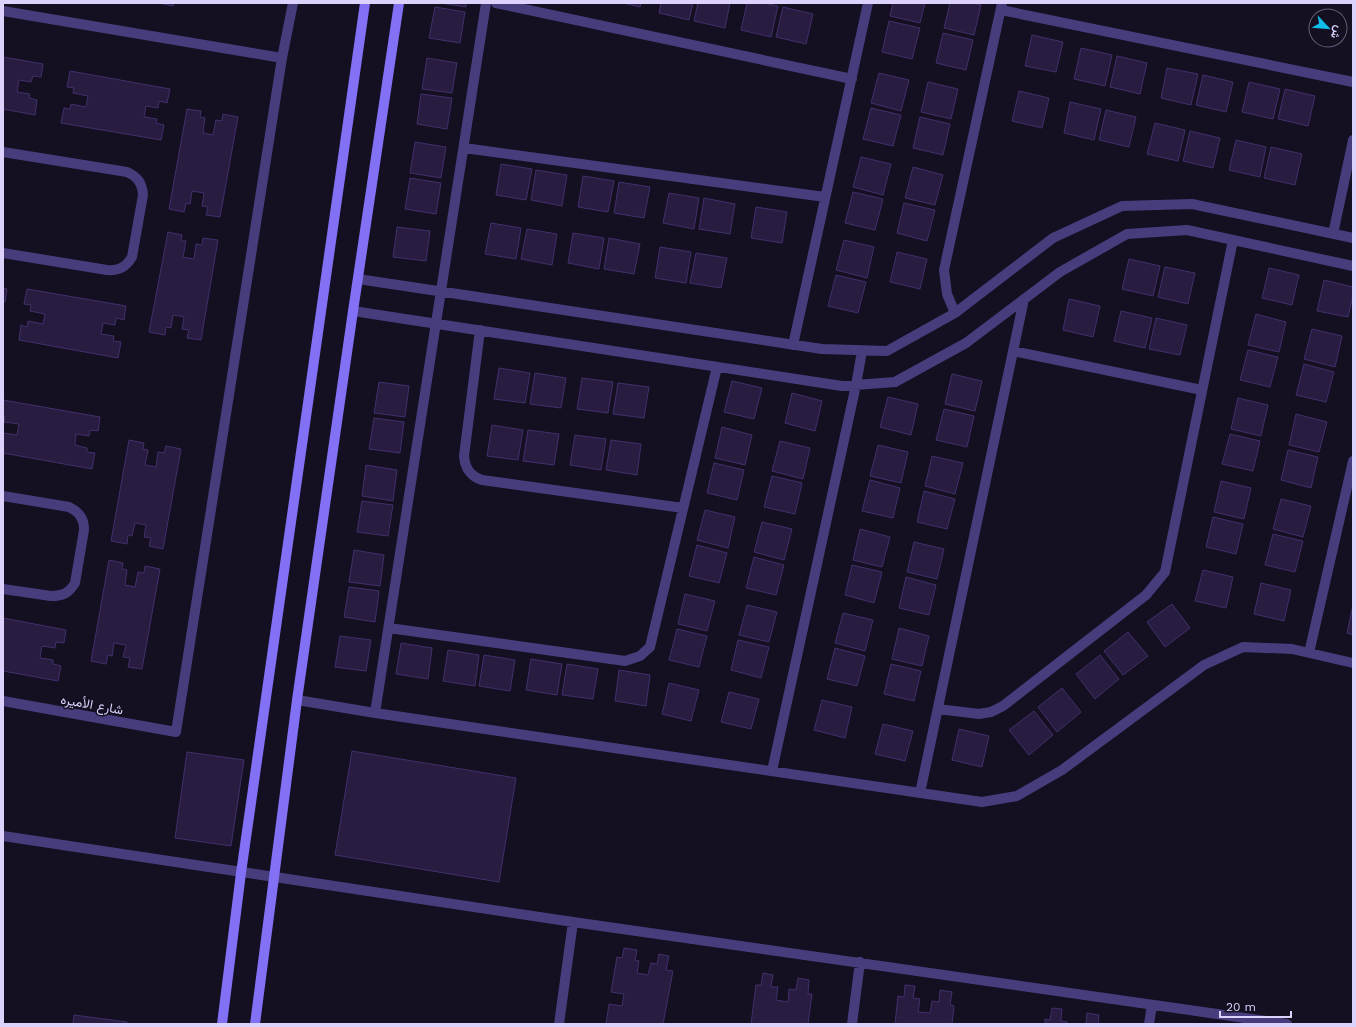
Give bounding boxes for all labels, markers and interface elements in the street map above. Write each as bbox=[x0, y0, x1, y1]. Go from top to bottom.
north arrow bbox=[1308, 8, 1348, 48]
text: ش bbox=[1328, 23, 1345, 41]
street label: شارع الأميره bbox=[59, 692, 124, 719]
scale bar bbox=[1220, 993, 1291, 1019]
text: 20 m bbox=[1226, 1000, 1256, 1014]

